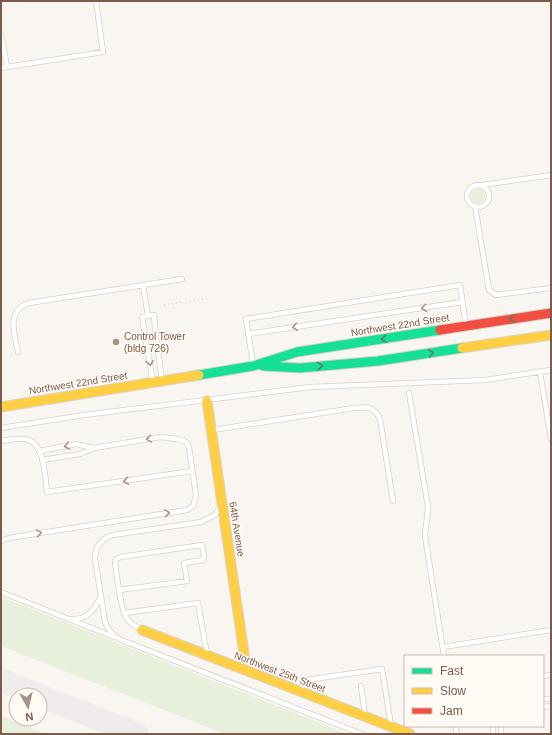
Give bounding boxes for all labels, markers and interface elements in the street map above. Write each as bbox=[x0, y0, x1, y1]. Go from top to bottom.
one-way arrow bbox=[421, 303, 427, 312]
street label: Northwest 22nd Street bbox=[350, 312, 450, 338]
one-way arrow bbox=[509, 314, 516, 323]
one-way arrow bbox=[292, 322, 298, 331]
place label: Control Tower (bldg 726) bbox=[124, 331, 186, 354]
one-way arrow bbox=[381, 334, 387, 343]
marker: Control Tower (bldg 726) bbox=[111, 337, 121, 347]
one-way arrow bbox=[427, 349, 434, 358]
one-way arrow bbox=[145, 360, 154, 366]
one-way arrow bbox=[317, 362, 323, 371]
street label: Northwest 22nd Street bbox=[28, 370, 128, 396]
one-way arrow bbox=[146, 434, 152, 443]
one-way arrow bbox=[64, 441, 70, 450]
one-way arrow bbox=[123, 476, 129, 485]
street label: 64th Avenue bbox=[227, 501, 247, 558]
one-way arrow bbox=[164, 509, 170, 518]
one-way arrow bbox=[36, 529, 42, 538]
street label: Northwest 25th Street bbox=[233, 650, 327, 695]
legend bbox=[404, 655, 544, 727]
text: Fast bbox=[440, 664, 464, 678]
text: Slow bbox=[440, 684, 466, 698]
north arrow bbox=[8, 687, 48, 727]
text: Jam bbox=[440, 704, 463, 718]
text: N bbox=[25, 710, 34, 723]

